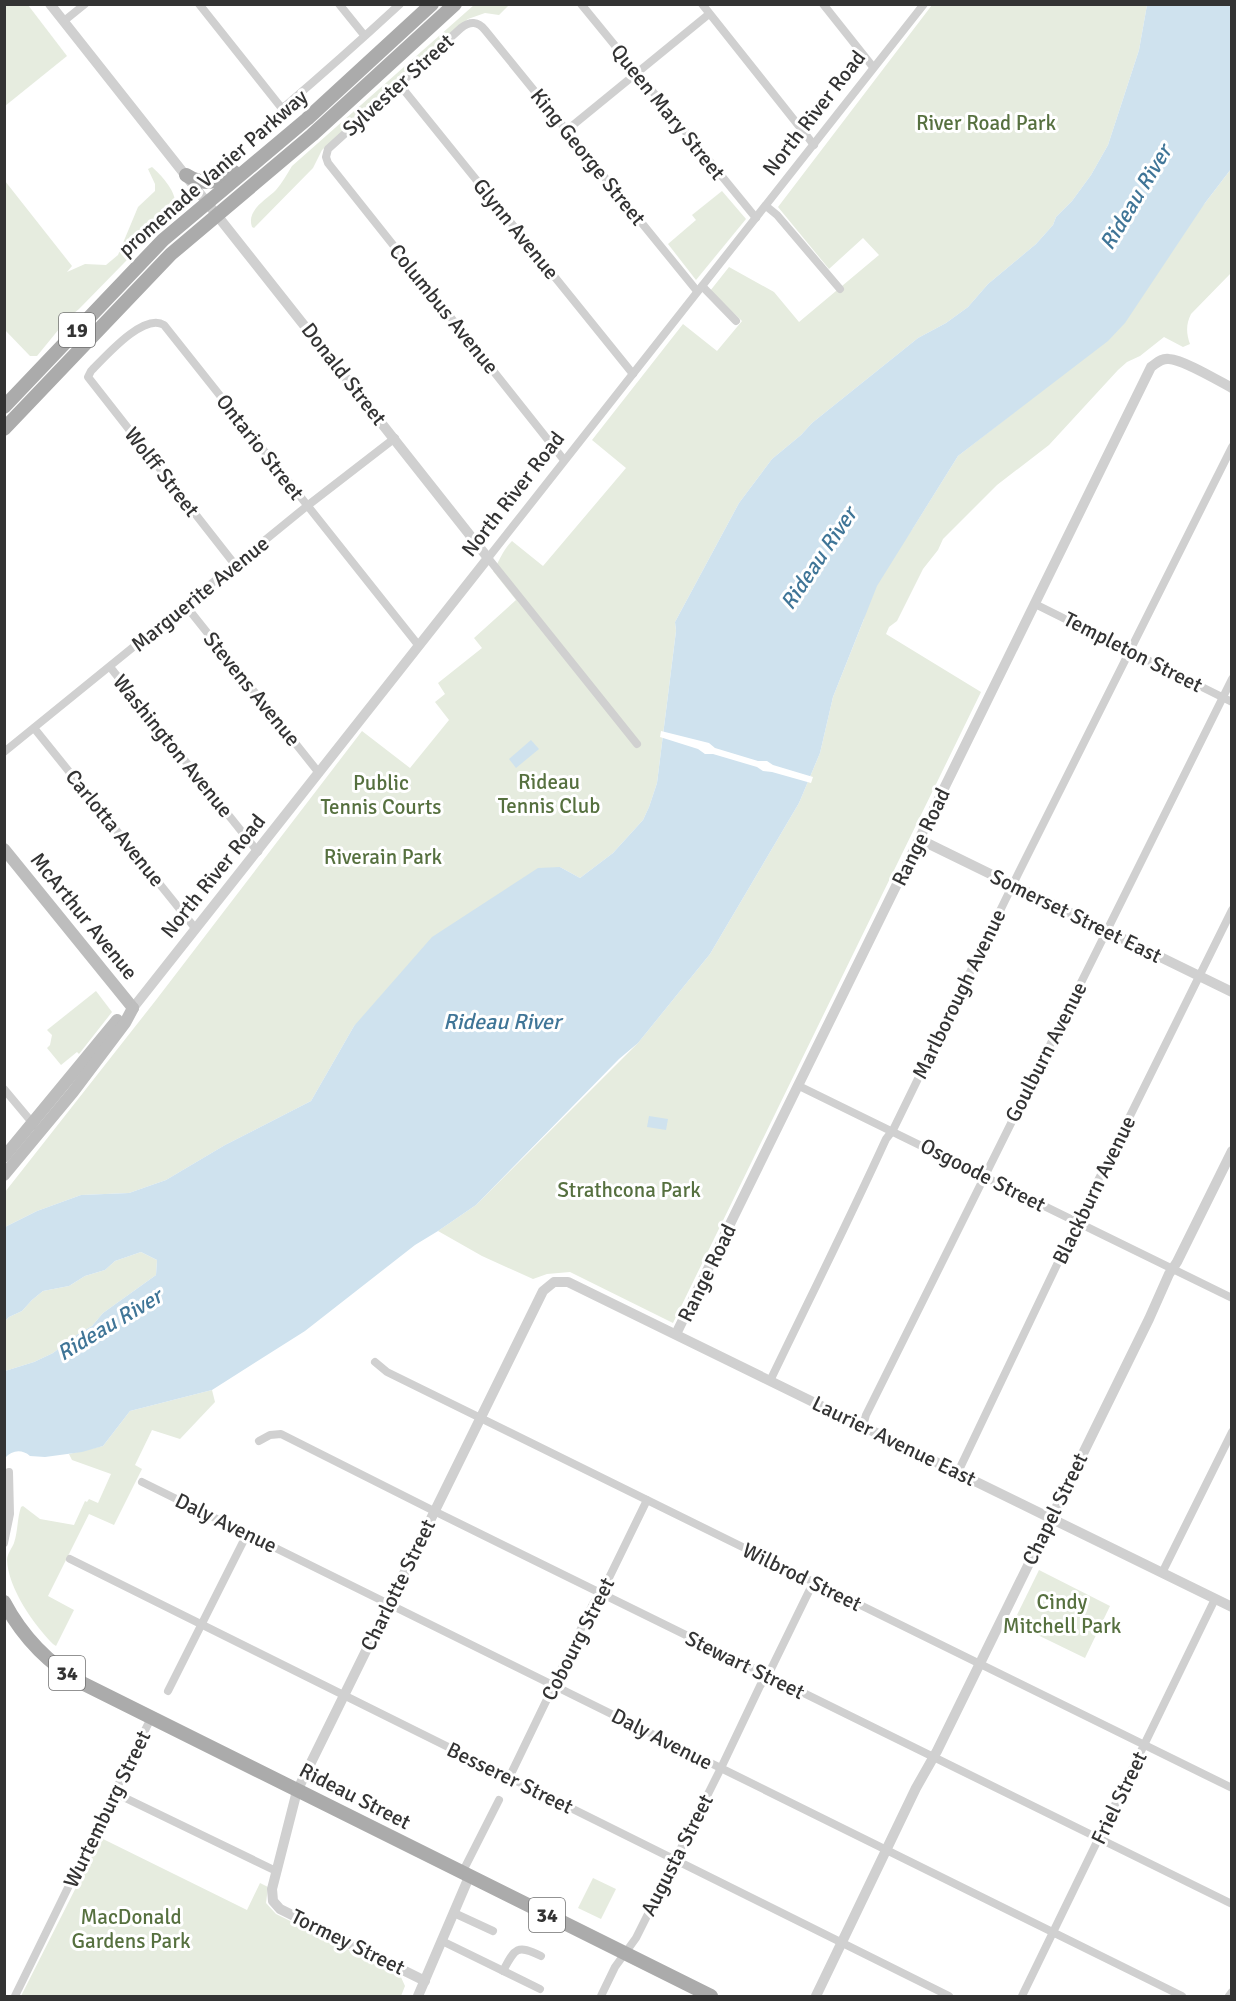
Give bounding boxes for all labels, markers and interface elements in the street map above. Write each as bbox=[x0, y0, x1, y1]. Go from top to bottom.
street label: Sylvester Street bbox=[337, 28, 459, 142]
street label: Queen Mary Street bbox=[605, 39, 731, 185]
street label: North River Road bbox=[757, 45, 871, 181]
street label: King George Street bbox=[525, 83, 651, 231]
street label: promenade Vanier Parkway bbox=[113, 84, 313, 262]
park label: River Road Park bbox=[916, 110, 1057, 136]
water label: Rideau River bbox=[1094, 137, 1179, 255]
street label: Glynn Avenue bbox=[467, 173, 565, 285]
street label: Columbus Avenue bbox=[384, 239, 504, 379]
road number: 19 bbox=[59, 313, 95, 347]
street label: Donald Street bbox=[296, 317, 392, 431]
street label: Ontario Street bbox=[211, 389, 309, 505]
street label: Wolff Street bbox=[119, 422, 205, 522]
street label: North River Road bbox=[456, 426, 570, 562]
water label: Rideau River bbox=[774, 500, 864, 615]
street label: Marguerite Avenue bbox=[126, 530, 274, 658]
street label: Templeton Street bbox=[1059, 606, 1207, 698]
street label: Stevens Avenue bbox=[198, 626, 306, 752]
street label: Washington Avenue bbox=[107, 669, 239, 823]
street label: Carlotta Avenue bbox=[60, 764, 170, 892]
park label: Rideau Tennis Club bbox=[498, 769, 600, 819]
park label: Public Tennis Courts bbox=[320, 770, 442, 820]
street label: Range Road bbox=[886, 784, 956, 890]
street label: North River Road bbox=[155, 809, 271, 943]
park label: Riverain Park bbox=[324, 844, 443, 870]
street label: McArthur Avenue bbox=[25, 847, 143, 985]
street label: Somerset Street East bbox=[986, 863, 1166, 969]
street label: Marlborough Avenue bbox=[907, 905, 1011, 1083]
street label: Goulburn Avenue bbox=[999, 977, 1093, 1127]
water label: Rideau River bbox=[443, 1008, 564, 1035]
street label: Blackburn Avenue bbox=[1047, 1112, 1141, 1268]
street label: Osgoode Street bbox=[916, 1132, 1050, 1218]
park label: Strathcona Park bbox=[557, 1177, 701, 1203]
street label: Range Road bbox=[672, 1220, 742, 1326]
water label: Rideau River bbox=[52, 1281, 169, 1366]
street label: Laurier Avenue East bbox=[808, 1390, 980, 1492]
street label: Chapel Street bbox=[1017, 1449, 1093, 1569]
street label: Daly Avenue bbox=[171, 1487, 281, 1559]
street label: Charlotte Street bbox=[355, 1515, 441, 1655]
street label: Wilbrod Street bbox=[738, 1537, 866, 1617]
street label: Cobourg Street bbox=[536, 1573, 620, 1705]
park label: Cindy Mitchell Park bbox=[1003, 1589, 1122, 1639]
street label: Stewart Street bbox=[681, 1625, 809, 1705]
road number: 34 bbox=[49, 1656, 85, 1690]
street label: Daly Avenue bbox=[607, 1702, 717, 1776]
street label: Wurtemburg Street bbox=[58, 1726, 156, 1892]
street label: Besserer Street bbox=[443, 1736, 577, 1820]
street label: Friel Street bbox=[1085, 1747, 1153, 1849]
street label: Rideau Street bbox=[295, 1757, 415, 1835]
street label: Augusta Street bbox=[635, 1790, 719, 1920]
road number: 34 bbox=[529, 1898, 565, 1932]
street label: Tormey Street bbox=[287, 1903, 409, 1981]
park label: MacDonald Gardens Park bbox=[72, 1904, 191, 1954]

